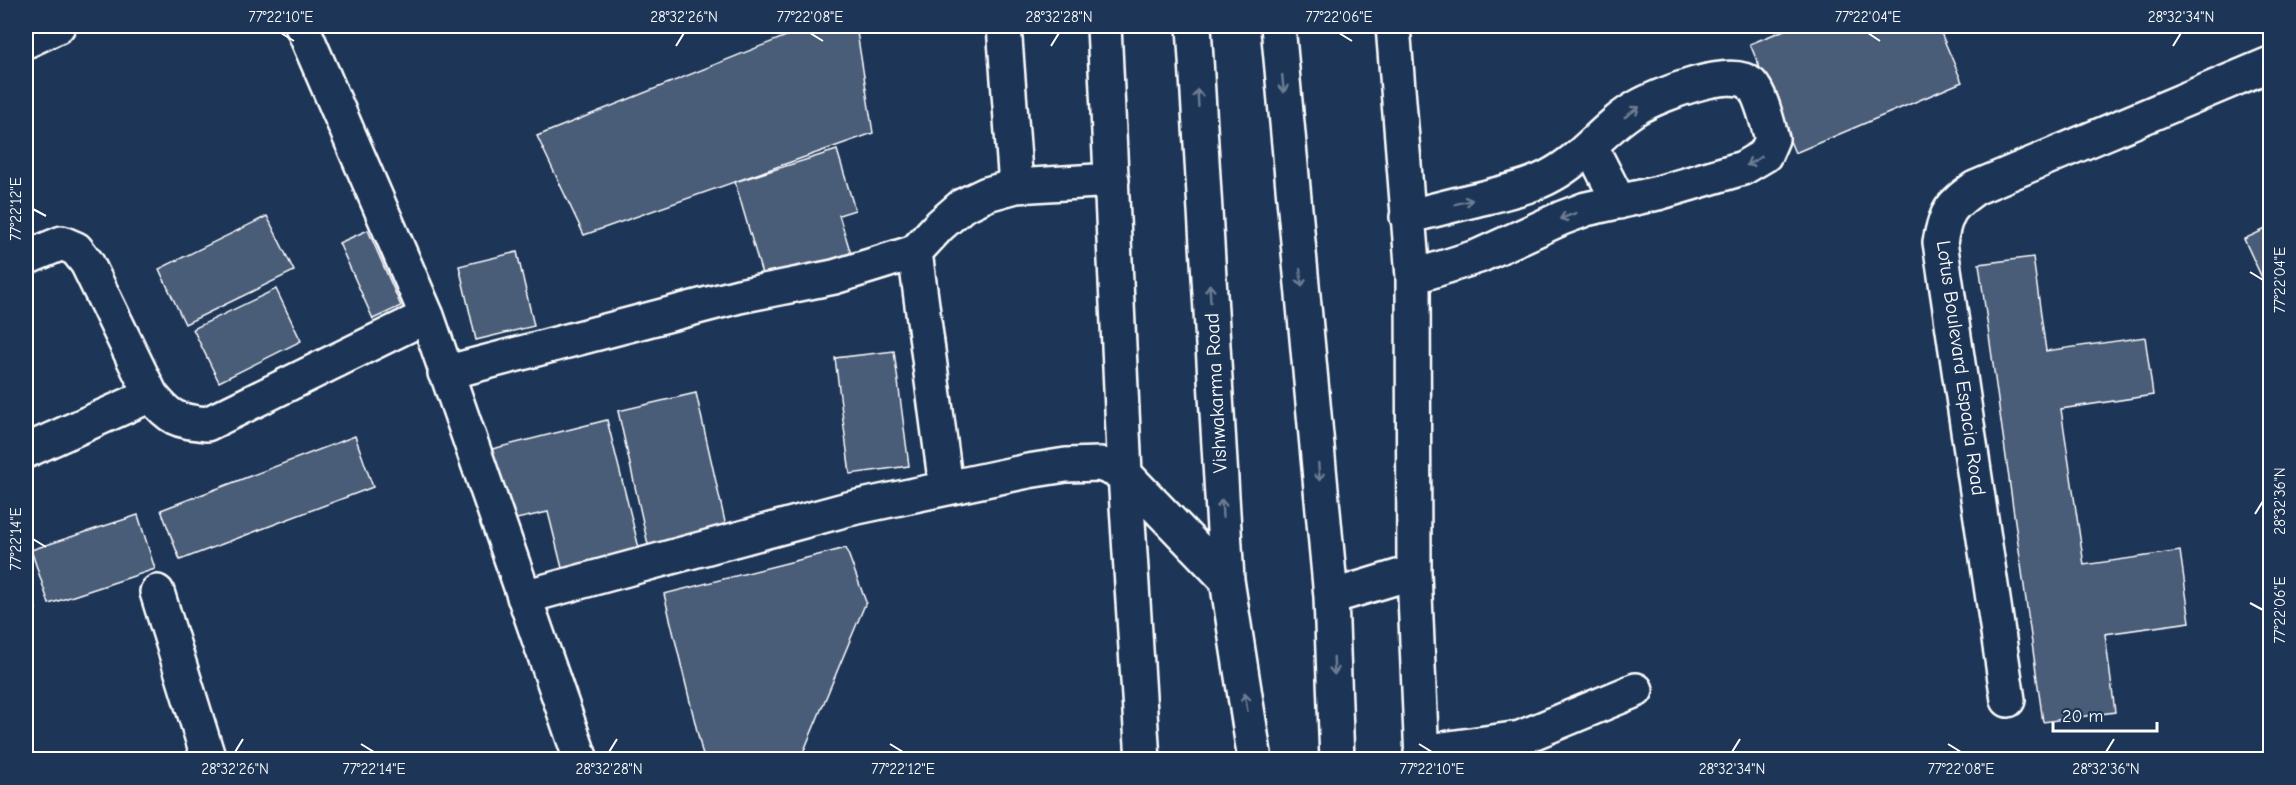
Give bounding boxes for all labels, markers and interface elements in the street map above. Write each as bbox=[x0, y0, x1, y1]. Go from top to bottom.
text: 77°22'10"E bbox=[249, 8, 313, 26]
text: 28°32'26"N bbox=[650, 8, 718, 26]
text: 77°22'08"E bbox=[777, 8, 843, 26]
text: 28°32'28"N bbox=[1025, 8, 1093, 26]
text: 77°22'06"E bbox=[1306, 8, 1372, 26]
text: 77°22'04"E bbox=[1835, 8, 1901, 26]
text: 28°32'34"N bbox=[2148, 8, 2214, 26]
one-way arrow bbox=[1278, 73, 1289, 93]
one-way arrow bbox=[1192, 89, 1203, 108]
one-way arrow bbox=[1623, 106, 1640, 118]
one-way arrow bbox=[1746, 156, 1763, 168]
text: 77°22'12"E bbox=[7, 177, 25, 241]
one-way arrow bbox=[1454, 196, 1473, 208]
one-way arrow bbox=[1559, 211, 1578, 222]
street label: Lotus Boulevard Espacia Road bbox=[1932, 239, 1990, 497]
text: 77°22'04"E bbox=[2271, 247, 2289, 313]
one-way arrow bbox=[1296, 267, 1307, 287]
one-way arrow bbox=[1204, 283, 1215, 303]
street label: Vishwakarma Road bbox=[1200, 312, 1232, 474]
one-way arrow bbox=[1314, 462, 1325, 482]
text: 28°32'36"N bbox=[2271, 467, 2289, 535]
one-way arrow bbox=[1217, 499, 1228, 519]
text: 77°22'14"E bbox=[7, 508, 25, 570]
text: 77°22'06"E bbox=[2271, 577, 2289, 643]
one-way arrow bbox=[1328, 656, 1339, 676]
one-way arrow bbox=[1240, 692, 1251, 712]
scale bar bbox=[2053, 695, 2156, 733]
text: 20 m bbox=[2062, 706, 2103, 727]
text: 28°32'26"N bbox=[201, 760, 269, 778]
text: 77°22'14"E bbox=[343, 760, 405, 778]
text: 28°32'28"N bbox=[575, 760, 643, 778]
text: 77°22'12"E bbox=[871, 760, 935, 778]
text: 77°22'10"E bbox=[1400, 760, 1464, 778]
text: 28°32'34"N bbox=[1699, 760, 1765, 778]
text: 77°22'08"E bbox=[1928, 760, 1994, 778]
text: 28°32'36"N bbox=[2072, 760, 2140, 778]

